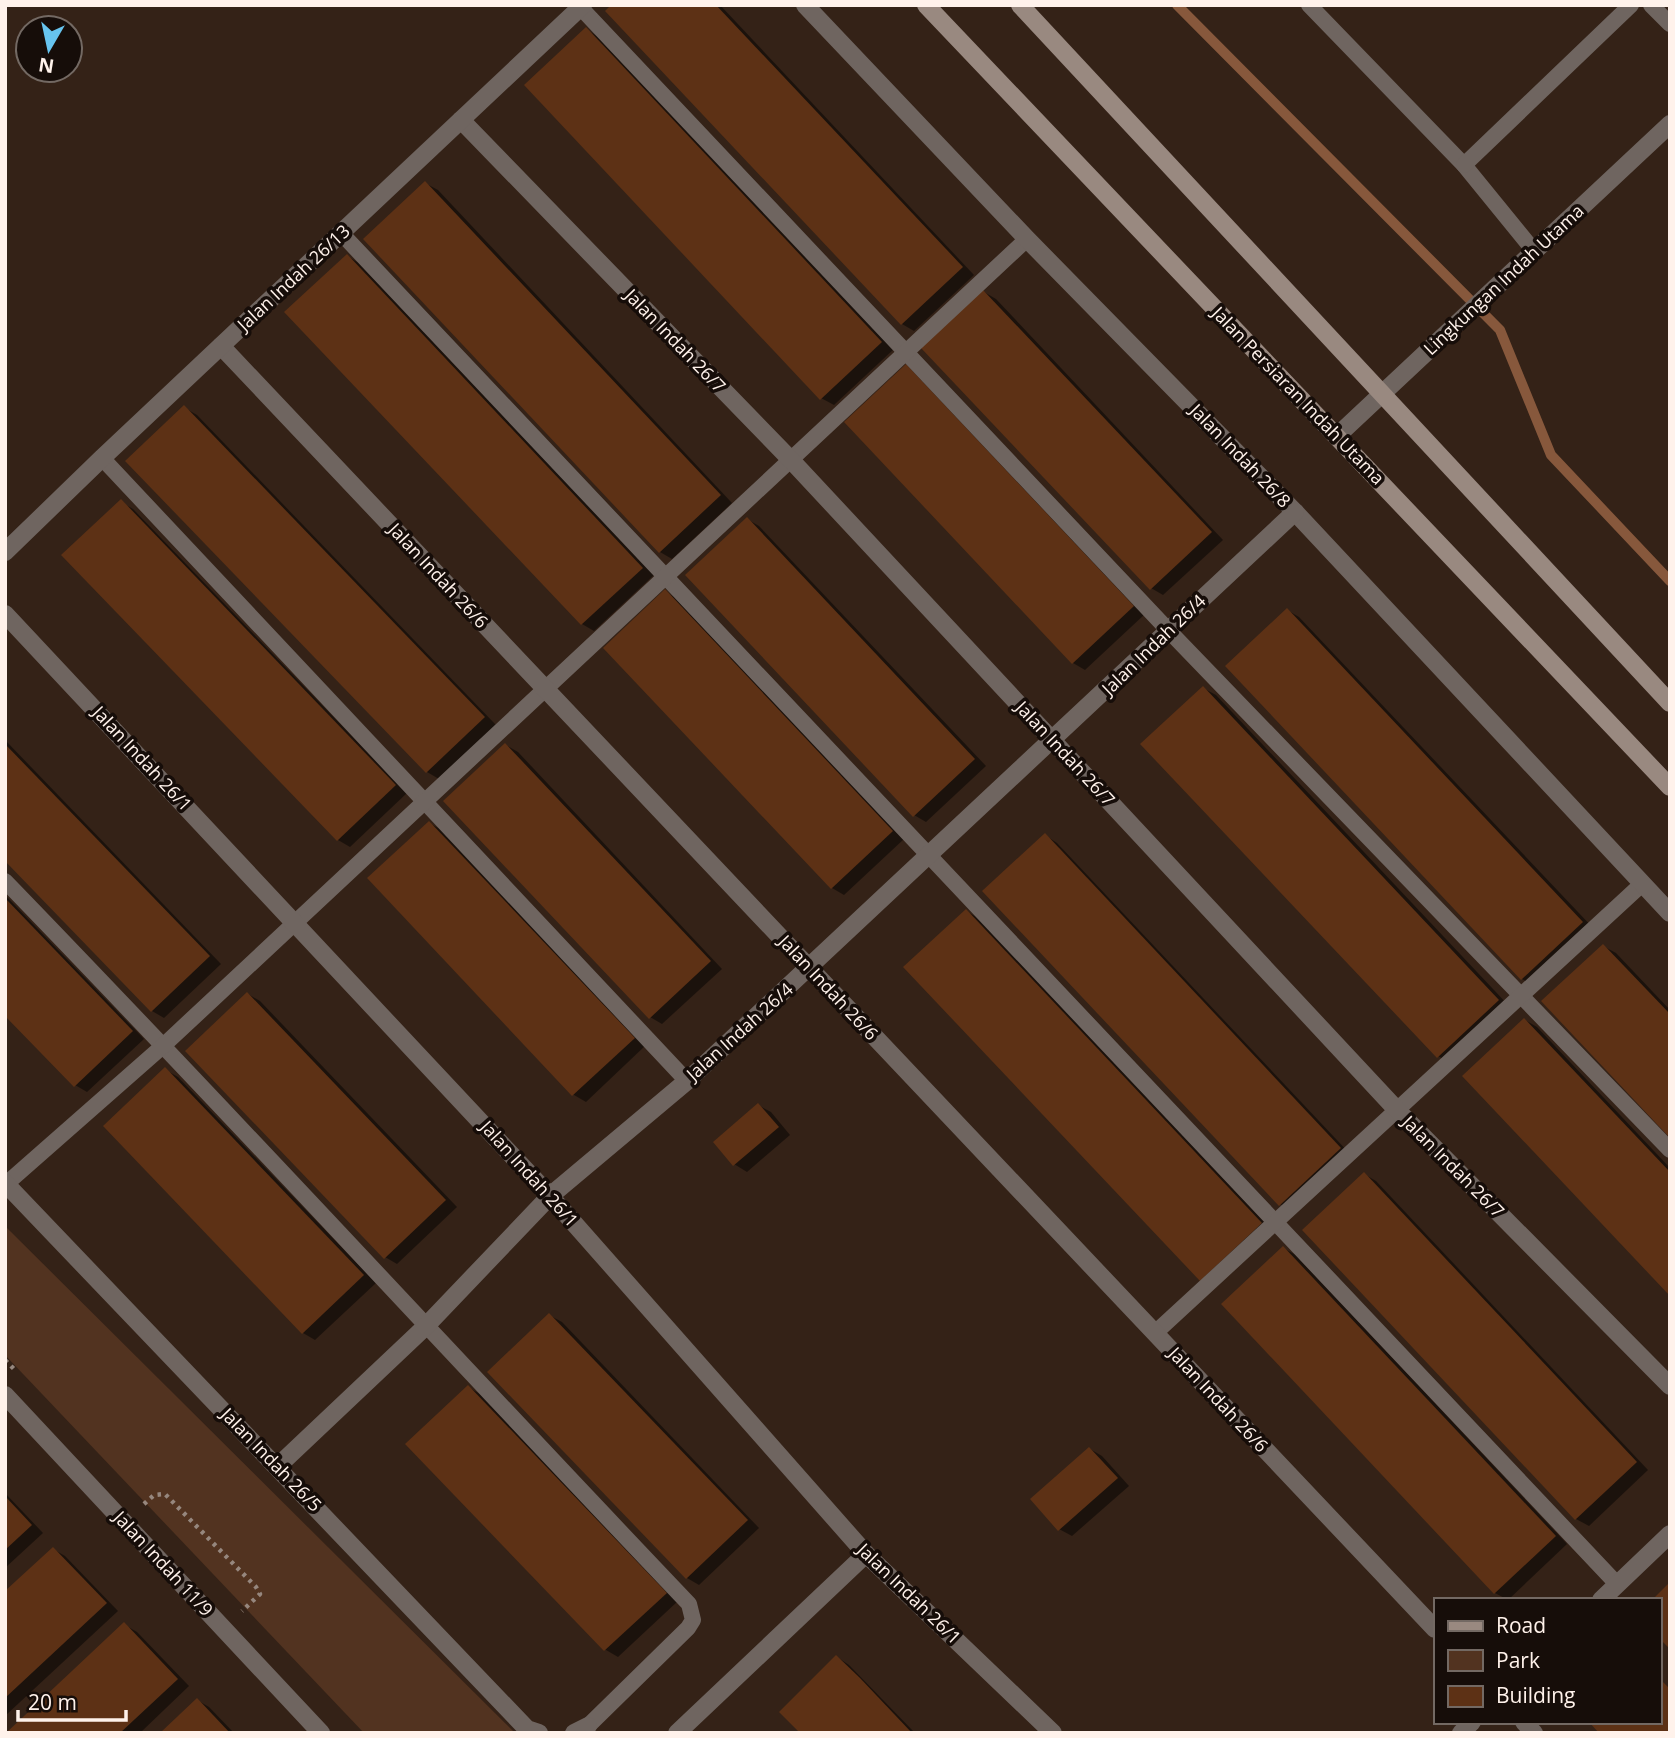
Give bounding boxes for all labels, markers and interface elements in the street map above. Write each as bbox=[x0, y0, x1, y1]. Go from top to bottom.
north arrow bbox=[14, 14, 84, 84]
text: N bbox=[37, 52, 56, 80]
street label: Lingkungan Indah Utama bbox=[1418, 199, 1589, 360]
street label: Jalan Indah 26/13 bbox=[230, 219, 355, 337]
street label: Jalan Indah 26/7 bbox=[619, 282, 731, 397]
street label: Jalan Persiaran Indah Utama bbox=[1206, 300, 1390, 489]
street label: Jalan Indah 26/8 bbox=[1184, 397, 1296, 512]
street label: Jalan Indah 26/6 bbox=[382, 516, 494, 633]
street label: Jalan Indah 26/4 bbox=[1095, 589, 1210, 701]
street label: Jalan Indah 26/7 bbox=[1009, 694, 1121, 811]
street label: Jalan Indah 26/1 bbox=[86, 699, 198, 816]
street label: Jalan Indah 26/6 bbox=[772, 928, 884, 1045]
street label: Jalan Indah 26/4 bbox=[680, 977, 798, 1087]
street label: Jalan Indah 26/7 bbox=[1396, 1109, 1510, 1223]
street label: Jalan Indah 26/1 bbox=[474, 1114, 584, 1232]
street label: Jalan Indah 26/6 bbox=[1162, 1340, 1274, 1457]
street label: Jalan Indah 26/5 bbox=[215, 1401, 327, 1516]
street label: Jalan Indah 11/9 bbox=[107, 1504, 219, 1621]
street label: Jalan Indah 26/1 bbox=[851, 1536, 967, 1649]
legend bbox=[1434, 1598, 1661, 1724]
text: Road bbox=[1496, 1611, 1546, 1639]
text: Park bbox=[1496, 1646, 1540, 1674]
scale bar bbox=[18, 1678, 126, 1722]
text: Building bbox=[1496, 1681, 1575, 1709]
text: 20 m bbox=[28, 1688, 77, 1716]

